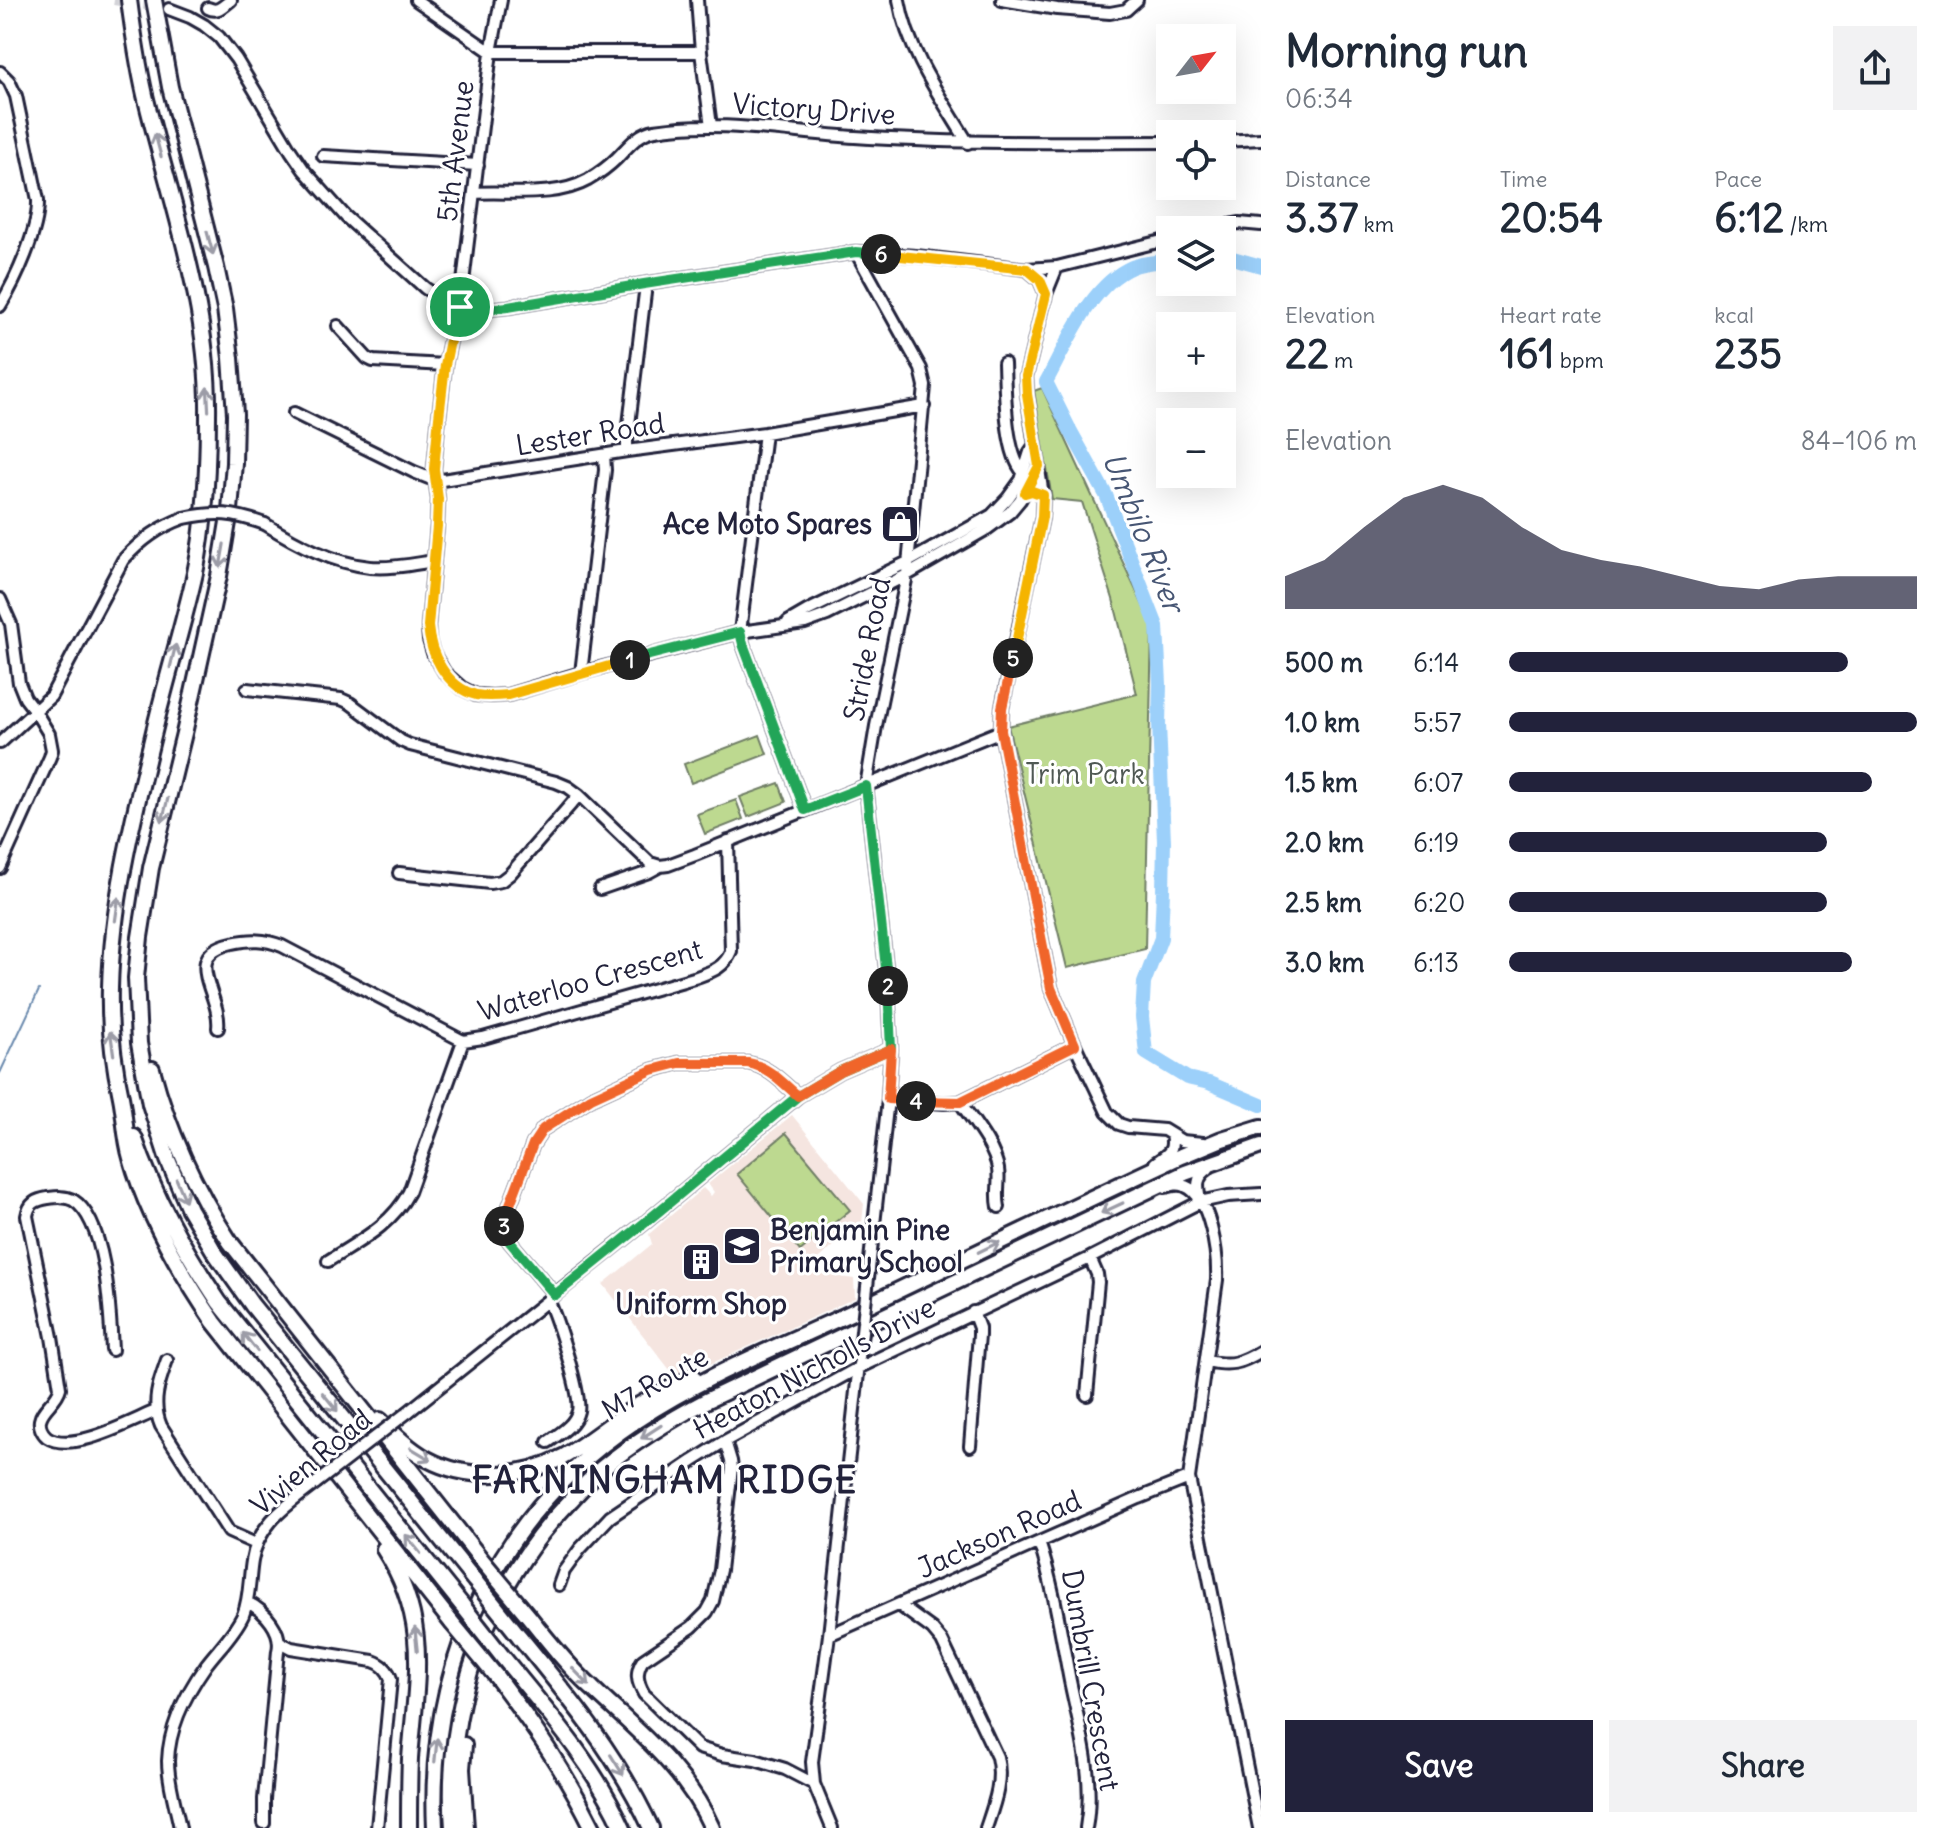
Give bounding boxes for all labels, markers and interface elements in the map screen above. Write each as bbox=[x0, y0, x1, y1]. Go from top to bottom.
north arrow bbox=[1156, 24, 1236, 104]
map controls bbox=[1156, 24, 1236, 488]
text: Morning run bbox=[1285, 24, 1528, 79]
button: share bbox=[1833, 26, 1917, 110]
street label: 5th Avenue bbox=[428, 78, 482, 224]
text: 06:34 bbox=[1285, 82, 1353, 115]
street label: Victory Drive bbox=[731, 85, 897, 133]
button: locate bbox=[1156, 120, 1236, 200]
one-way arrow bbox=[150, 132, 165, 158]
text: Distance bbox=[1285, 165, 1371, 193]
text: Time bbox=[1500, 165, 1547, 193]
text: Pace bbox=[1714, 165, 1762, 193]
text: 3.37 bbox=[1285, 193, 1358, 243]
text: 20:54 bbox=[1500, 193, 1603, 243]
text: 6:12 bbox=[1714, 193, 1784, 243]
text: km bbox=[1358, 210, 1394, 238]
text: /km bbox=[1784, 210, 1828, 238]
button: layers bbox=[1156, 216, 1236, 296]
one-way arrow bbox=[204, 230, 219, 256]
pin: 6 bbox=[861, 234, 901, 274]
text: 6 bbox=[875, 240, 887, 268]
pin bbox=[426, 273, 494, 341]
icon: arrive bbox=[438, 285, 482, 329]
text: Elevation bbox=[1285, 301, 1375, 329]
text: Heart rate bbox=[1500, 301, 1602, 329]
text: kcal bbox=[1714, 301, 1754, 329]
button: + bbox=[1156, 312, 1236, 392]
text: 22 bbox=[1285, 329, 1329, 379]
text: 161 bbox=[1500, 329, 1555, 379]
text: 235 bbox=[1714, 329, 1782, 379]
text: m bbox=[1329, 346, 1353, 374]
text: bpm bbox=[1555, 346, 1604, 374]
one-way arrow bbox=[200, 386, 215, 413]
street label: Lester Road bbox=[513, 404, 667, 464]
button: − bbox=[1156, 408, 1236, 488]
text: Elevation bbox=[1285, 424, 1392, 457]
text: 84–106 m bbox=[1801, 424, 1917, 457]
water label: Umbilo River bbox=[1095, 446, 1195, 621]
shop icon: Ace Moto Spares bbox=[879, 503, 921, 545]
place label: Ace Moto Spares bbox=[663, 506, 872, 542]
one-way arrow bbox=[214, 543, 229, 569]
street label: Stride Road bbox=[835, 574, 899, 724]
pin: 5 bbox=[993, 638, 1033, 678]
pin: 1 bbox=[610, 640, 650, 680]
one-way arrow bbox=[167, 643, 182, 669]
text: 5 bbox=[1007, 644, 1019, 672]
text: 1 bbox=[626, 646, 634, 674]
text: 500 m bbox=[1285, 646, 1363, 679]
text: 6:14 bbox=[1413, 646, 1459, 679]
text: 1.0 km bbox=[1285, 706, 1360, 739]
text: 5:57 bbox=[1413, 706, 1462, 739]
park label: Trim Park bbox=[1025, 756, 1145, 792]
text: 1.5 km bbox=[1285, 766, 1358, 799]
text: 6:07 bbox=[1413, 766, 1463, 799]
one-way arrow bbox=[157, 797, 172, 822]
text: 2.0 km bbox=[1285, 826, 1364, 859]
text: 6:19 bbox=[1413, 826, 1459, 859]
text: 2.5 km bbox=[1285, 886, 1362, 919]
text: 6:20 bbox=[1413, 886, 1465, 919]
one-way arrow bbox=[110, 897, 125, 923]
street label: Waterloo Crescent bbox=[474, 931, 706, 1029]
text: 3.0 km bbox=[1285, 946, 1365, 979]
text: 6:13 bbox=[1413, 946, 1459, 979]
pin: 2 bbox=[868, 966, 908, 1006]
text: 2 bbox=[882, 972, 894, 1000]
one-way arrow bbox=[104, 1031, 119, 1056]
pin: 4 bbox=[896, 1081, 936, 1121]
text: 4 bbox=[910, 1087, 922, 1115]
one-way arrow bbox=[175, 1177, 189, 1202]
one-way arrow bbox=[1100, 1201, 1124, 1216]
pin: 3 bbox=[484, 1206, 524, 1246]
text: 3 bbox=[498, 1212, 510, 1240]
place label: Benjamin Pine Primary School bbox=[770, 1212, 963, 1280]
school or university icon: Benjamin Pine Primary School bbox=[721, 1225, 763, 1267]
one-way arrow bbox=[977, 1239, 1001, 1254]
building icon: Uniform Shop bbox=[680, 1241, 722, 1283]
place label: Uniform Shop bbox=[615, 1286, 787, 1322]
street label: Heaton Nicholls Drive bbox=[687, 1289, 941, 1447]
one-way arrow bbox=[241, 1332, 259, 1353]
street label: M7 Route bbox=[595, 1338, 715, 1428]
one-way arrow bbox=[321, 1391, 339, 1412]
street label: Vivien Road bbox=[243, 1401, 379, 1523]
one-way arrow bbox=[641, 1424, 663, 1440]
one-way arrow bbox=[409, 1447, 432, 1463]
district label: FARNINGHAM RIDGE bbox=[472, 1458, 858, 1503]
street label: Jackson Road bbox=[911, 1482, 1087, 1586]
one-way arrow bbox=[404, 1534, 422, 1555]
street label: Dumbrill Crescent bbox=[1054, 1567, 1128, 1793]
one-way arrow bbox=[409, 1626, 424, 1652]
one-way arrow bbox=[571, 1667, 590, 1686]
button: Save bbox=[1285, 1720, 1593, 1812]
button: Share bbox=[1609, 1720, 1917, 1812]
one-way arrow bbox=[429, 1737, 444, 1764]
one-way arrow bbox=[609, 1753, 625, 1776]

